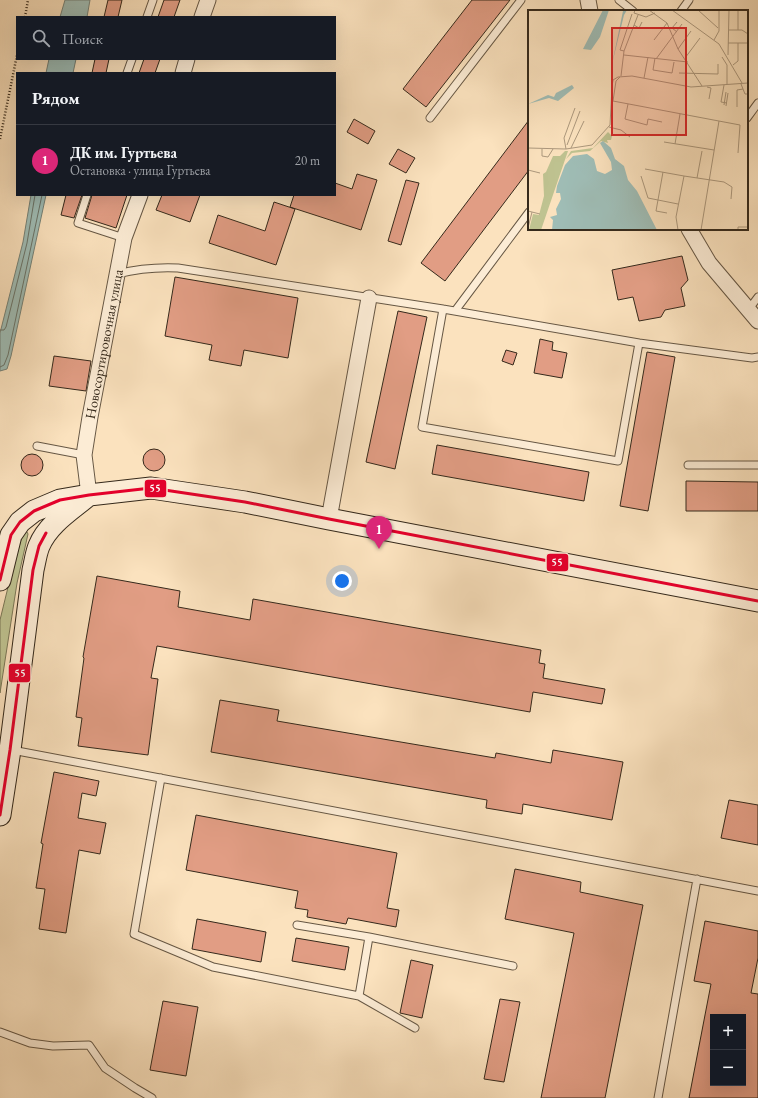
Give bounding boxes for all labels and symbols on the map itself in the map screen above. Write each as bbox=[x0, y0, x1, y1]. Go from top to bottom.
inset map bbox=[528, 10, 748, 230]
street label: Новосортировочная улица bbox=[81, 267, 127, 420]
line badge: 55 bbox=[144, 479, 167, 498]
text: 55 bbox=[149, 481, 161, 495]
pin: 1 bbox=[366, 516, 392, 549]
line badge: 55 bbox=[546, 553, 569, 572]
text: 55 bbox=[551, 555, 563, 569]
your location bbox=[332, 571, 352, 591]
line badge: 55 bbox=[8, 663, 31, 683]
text: 55 bbox=[14, 666, 26, 680]

